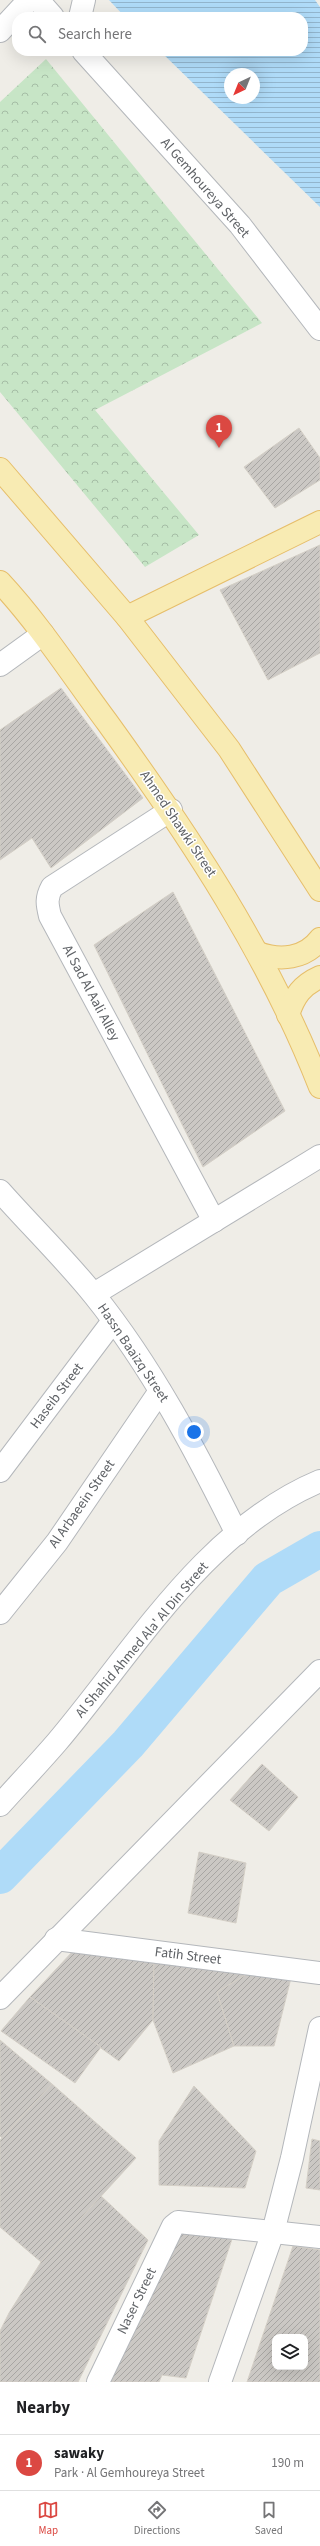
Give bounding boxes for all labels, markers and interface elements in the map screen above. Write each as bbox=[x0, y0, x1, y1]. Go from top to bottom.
search box bbox=[12, 12, 308, 56]
icon: search bbox=[26, 23, 48, 45]
text: Search here bbox=[58, 24, 132, 45]
north arrow bbox=[224, 68, 260, 104]
street label: Al Gemhoureya Street bbox=[156, 134, 254, 243]
pin: 1 bbox=[206, 415, 232, 448]
street label: Ahmed Shawki Street bbox=[135, 767, 221, 882]
street label: Al Sad Al Aali Alley bbox=[57, 941, 125, 1045]
street label: Hassn Baaizq Street bbox=[92, 1299, 174, 1407]
street label: Haseib Street bbox=[26, 1359, 89, 1433]
your location bbox=[184, 1422, 204, 1442]
street label: Al Arbaeein Street bbox=[44, 1455, 120, 1552]
street label: Al Shahid Ahmed Ala' Al Din Street bbox=[71, 1557, 214, 1722]
street label: Fatih Street bbox=[154, 1942, 223, 1970]
street label: Naser Street bbox=[112, 2264, 162, 2338]
map controls bbox=[272, 2334, 308, 2370]
button: layers bbox=[272, 2334, 308, 2370]
text: Nearby bbox=[16, 2396, 70, 2420]
text: sawaky bbox=[54, 2443, 104, 2464]
text: 1 bbox=[26, 2454, 32, 2472]
text: 190 m bbox=[271, 2454, 304, 2472]
text: Park · Al Gemhoureya Street bbox=[54, 2464, 205, 2482]
tab: Map bbox=[37, 2499, 59, 2538]
tab: Directions bbox=[134, 2499, 180, 2538]
tab: Saved bbox=[255, 2499, 283, 2538]

